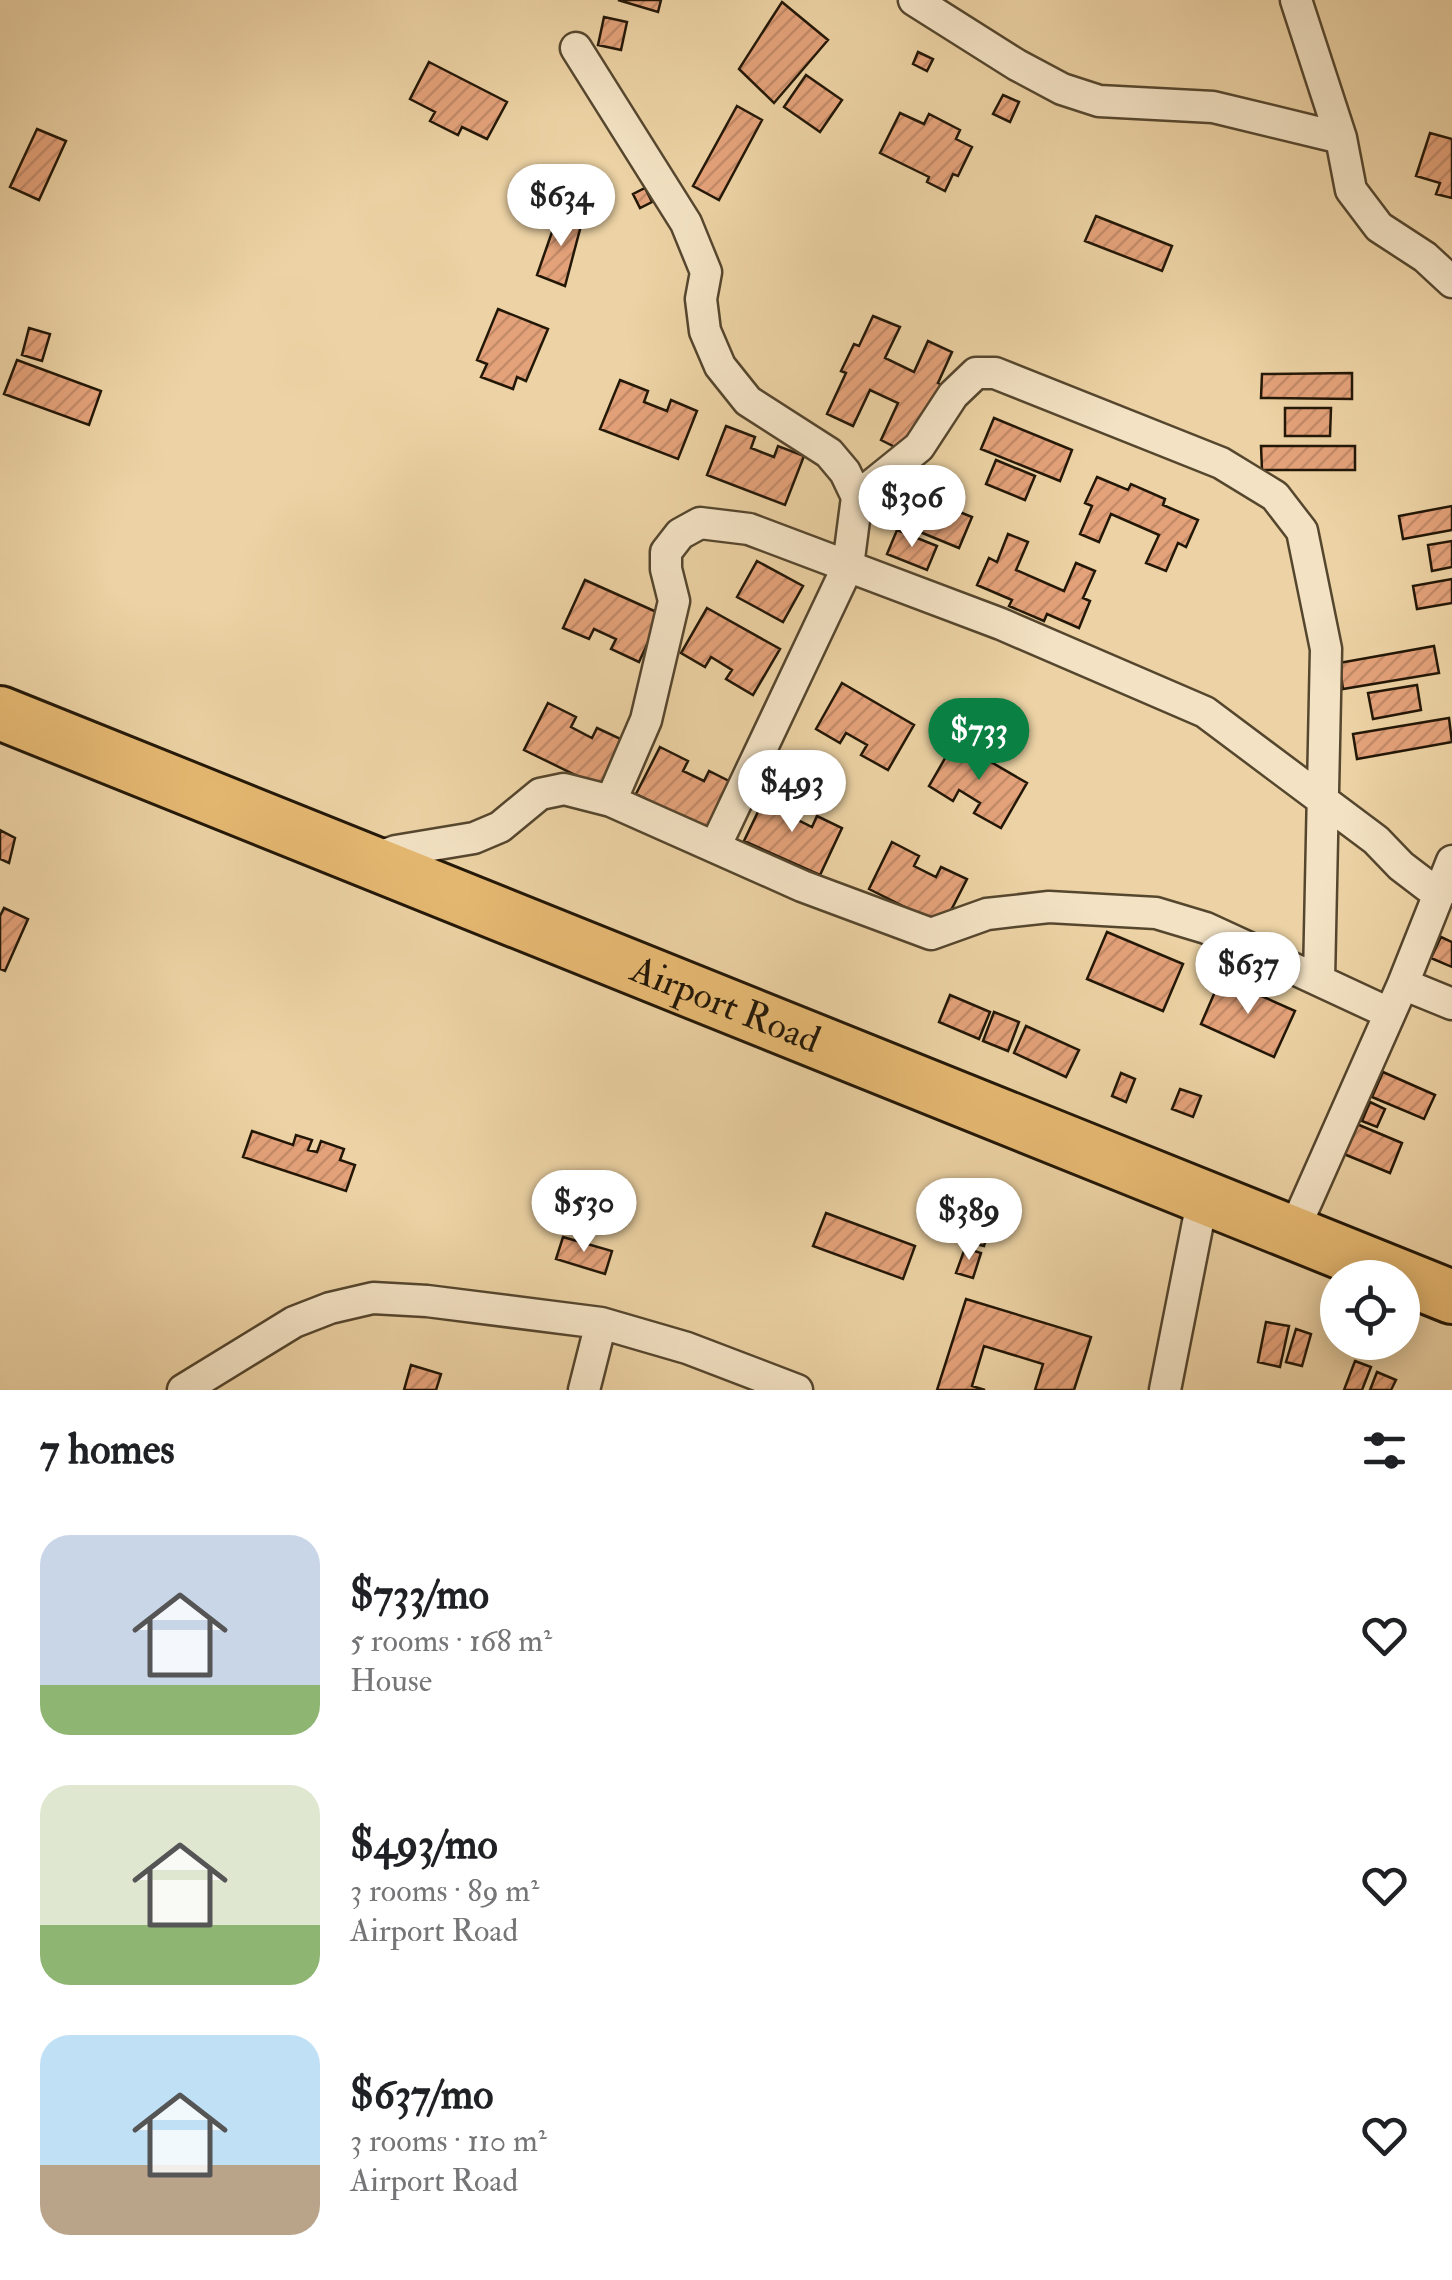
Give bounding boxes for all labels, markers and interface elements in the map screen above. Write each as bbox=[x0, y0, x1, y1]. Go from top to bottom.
pin: $634 bbox=[502, 164, 620, 249]
text: $634 bbox=[529, 176, 593, 216]
pin: $306 bbox=[853, 465, 971, 550]
text: $306 bbox=[881, 477, 943, 517]
pin: $733 bbox=[920, 698, 1038, 783]
text: $733 bbox=[950, 710, 1008, 750]
pin: $493 bbox=[733, 750, 851, 835]
text: $493 bbox=[760, 762, 824, 802]
pin: $637 bbox=[1189, 932, 1307, 1017]
text: $637 bbox=[1217, 944, 1279, 984]
street label: Airport Road bbox=[623, 945, 827, 1064]
pin: $530 bbox=[525, 1170, 643, 1255]
pin: $389 bbox=[910, 1178, 1028, 1263]
text: $530 bbox=[554, 1182, 614, 1222]
text: $389 bbox=[938, 1190, 1000, 1230]
map controls bbox=[1320, 1260, 1420, 1360]
button: locate bbox=[1320, 1260, 1420, 1360]
icon: filters bbox=[1357, 1423, 1412, 1478]
text: 7 homes bbox=[40, 1424, 175, 1476]
text: $733/mo bbox=[350, 1569, 489, 1621]
icon: home bbox=[120, 1575, 240, 1695]
icon: heart bbox=[1357, 1608, 1412, 1663]
text: 5 rooms · 168 m² bbox=[350, 1621, 552, 1661]
text: House bbox=[350, 1661, 432, 1701]
text: $493/mo bbox=[350, 1819, 498, 1871]
icon: home bbox=[120, 1825, 240, 1945]
icon: heart bbox=[1357, 1858, 1412, 1913]
text: 3 rooms · 89 m² bbox=[350, 1871, 539, 1911]
text: Airport Road bbox=[350, 1911, 518, 1951]
text: $637/mo bbox=[350, 2069, 493, 2121]
icon: home bbox=[120, 2075, 240, 2195]
icon: heart bbox=[1357, 2108, 1412, 2163]
text: 3 rooms · 110 m² bbox=[350, 2121, 547, 2161]
text: Airport Road bbox=[350, 2161, 518, 2201]

